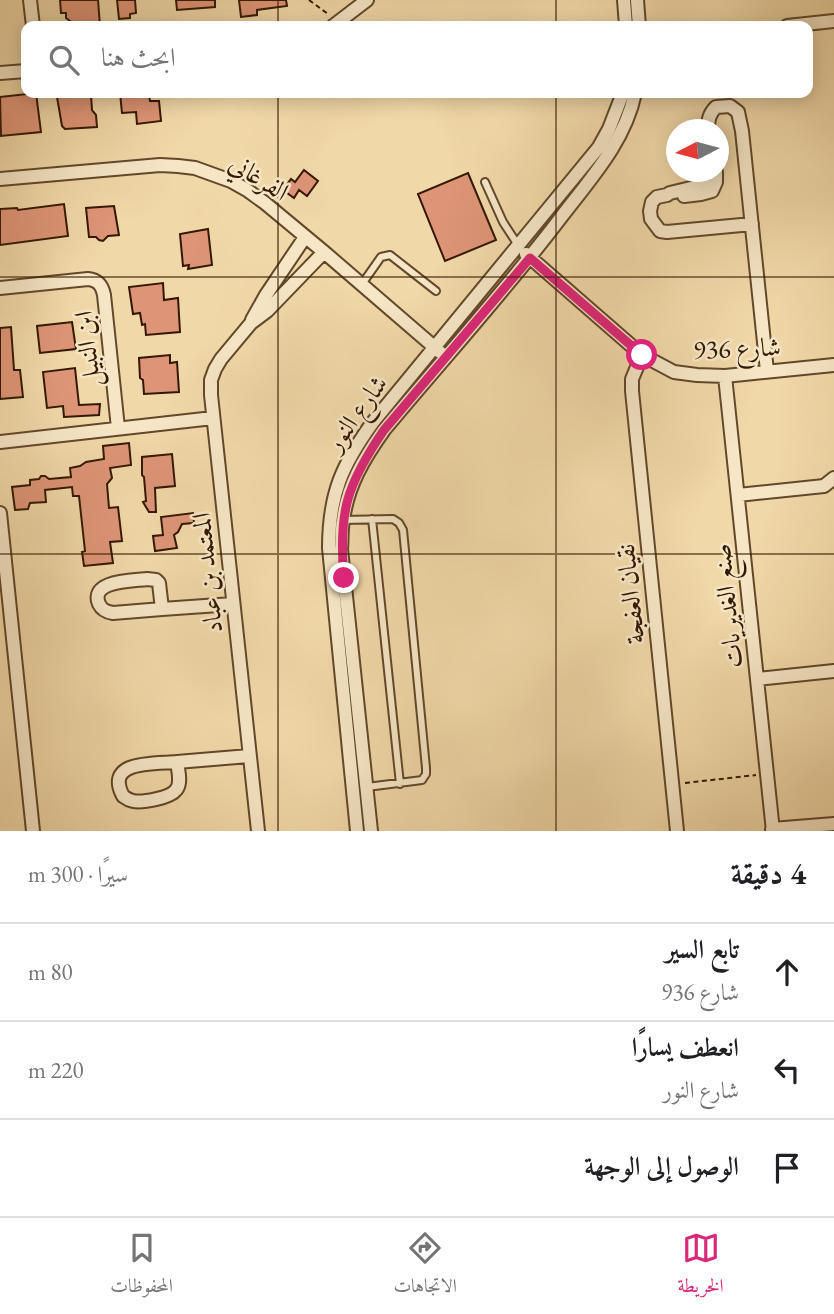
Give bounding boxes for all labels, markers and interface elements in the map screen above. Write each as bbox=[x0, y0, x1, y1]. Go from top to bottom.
search box bbox=[21, 21, 813, 98]
text: ابحث هنا bbox=[101, 40, 176, 74]
icon: search bbox=[45, 41, 83, 79]
north arrow bbox=[666, 119, 729, 182]
street label: الفرغاني bbox=[220, 146, 295, 213]
street label: ابن النبيل bbox=[66, 309, 109, 389]
street label: شارع 936 bbox=[693, 329, 782, 372]
route start bbox=[626, 339, 657, 370]
street label: شارع النور bbox=[315, 368, 399, 463]
street label: المعتمد بن عباد bbox=[184, 511, 230, 635]
street label: صنع الغديريات bbox=[704, 541, 757, 670]
street label: نقيان العفجة bbox=[608, 542, 652, 646]
route end bbox=[328, 562, 359, 593]
text: 4 دقيقة bbox=[731, 854, 806, 893]
text: سيرًا · 300 m bbox=[28, 859, 128, 889]
text: تابع السير bbox=[665, 932, 739, 966]
icon: ahead bbox=[768, 953, 806, 991]
text: 80 m bbox=[28, 957, 73, 987]
text: شارع 936 bbox=[661, 977, 739, 1007]
text: انعطف يسارًا bbox=[632, 1030, 739, 1064]
icon: left bbox=[768, 1051, 806, 1089]
text: 220 m bbox=[28, 1055, 84, 1085]
text: شارع النور bbox=[663, 1075, 739, 1105]
text: الوصول إلى الوجهة bbox=[584, 1149, 739, 1183]
icon: arrive bbox=[768, 1149, 806, 1187]
tab: المحفوظات bbox=[110, 1229, 173, 1304]
tab: الاتجاهات bbox=[394, 1229, 457, 1304]
tab: الخريطة bbox=[677, 1229, 724, 1304]

